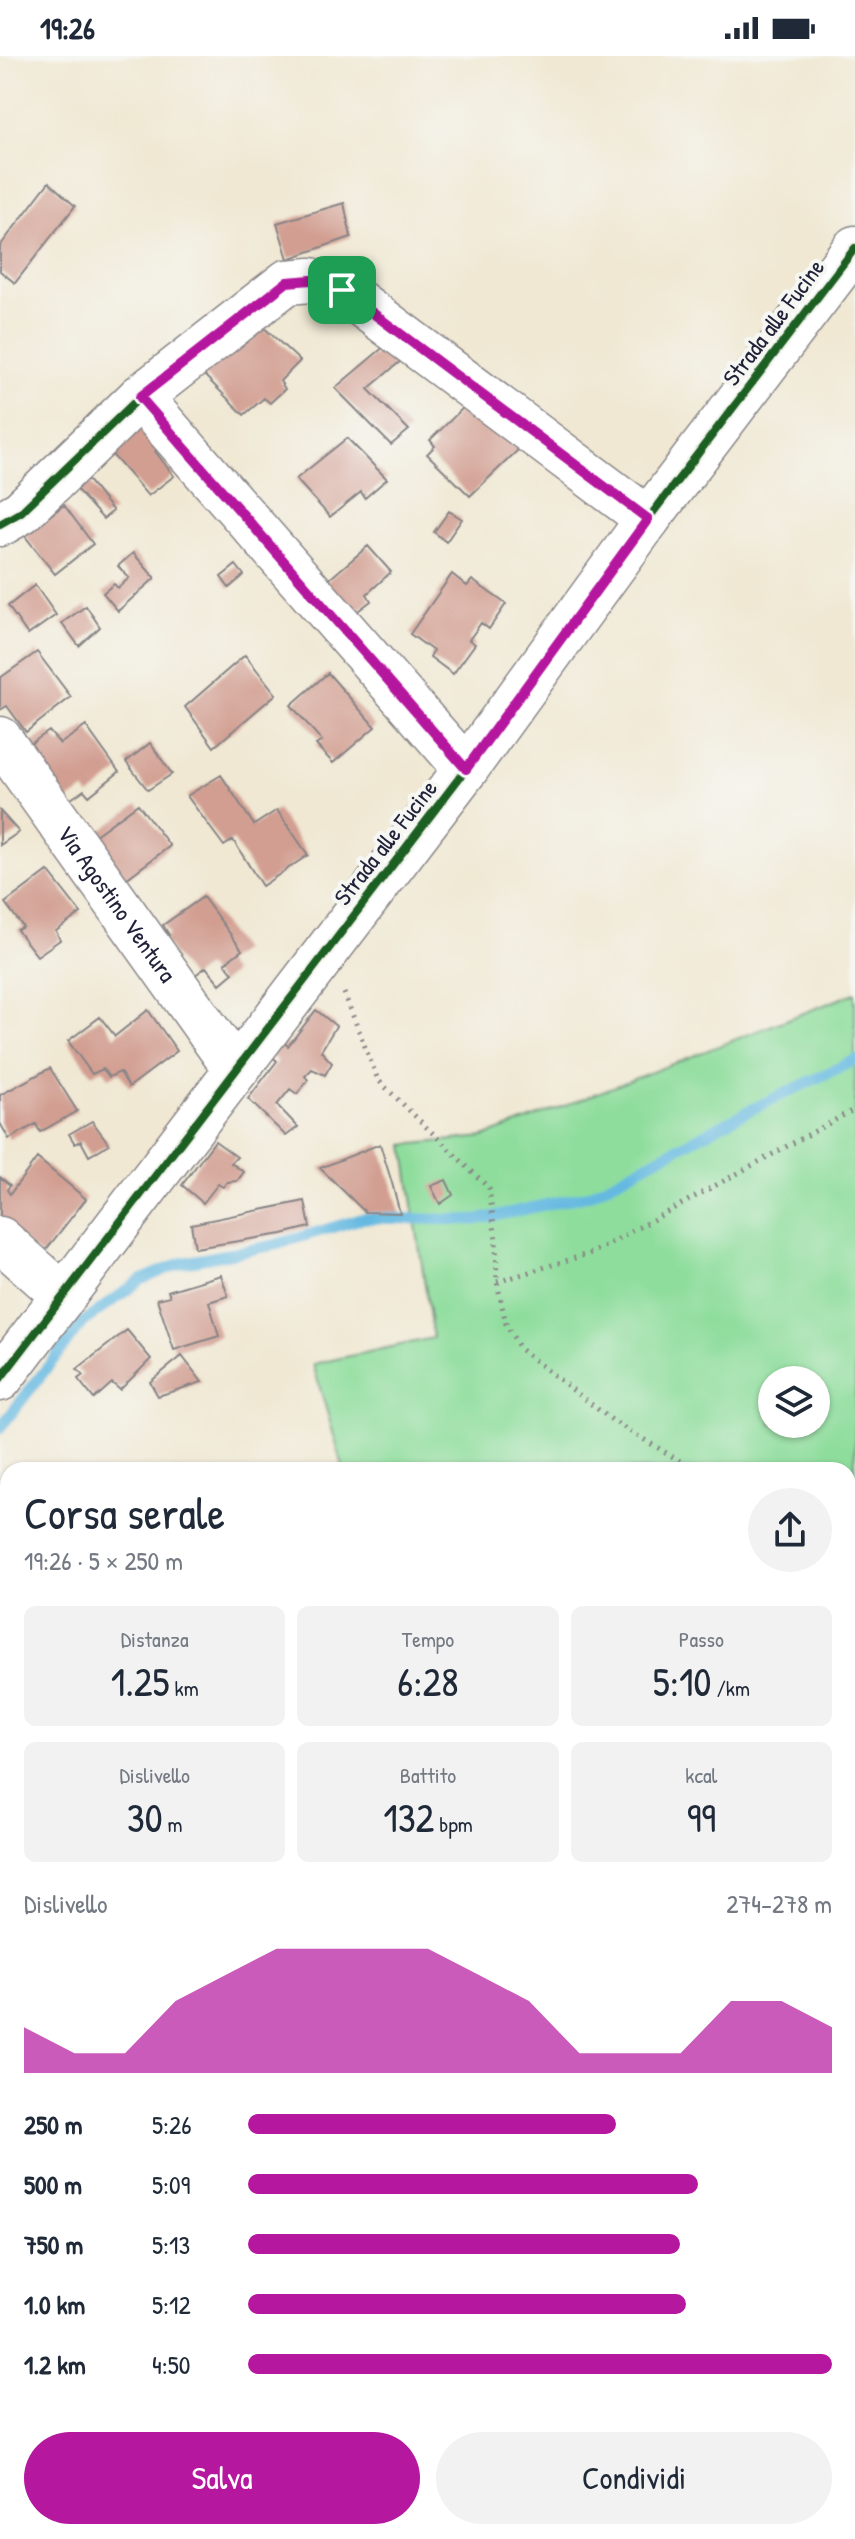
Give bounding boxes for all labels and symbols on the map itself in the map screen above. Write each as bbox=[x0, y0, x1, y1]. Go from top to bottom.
street label: Strada alle Fucine bbox=[715, 252, 831, 392]
pin bbox=[308, 256, 376, 324]
street label: Strada alle Fucine bbox=[326, 772, 444, 911]
street label: Via Agostino Ventura bbox=[50, 819, 184, 988]

